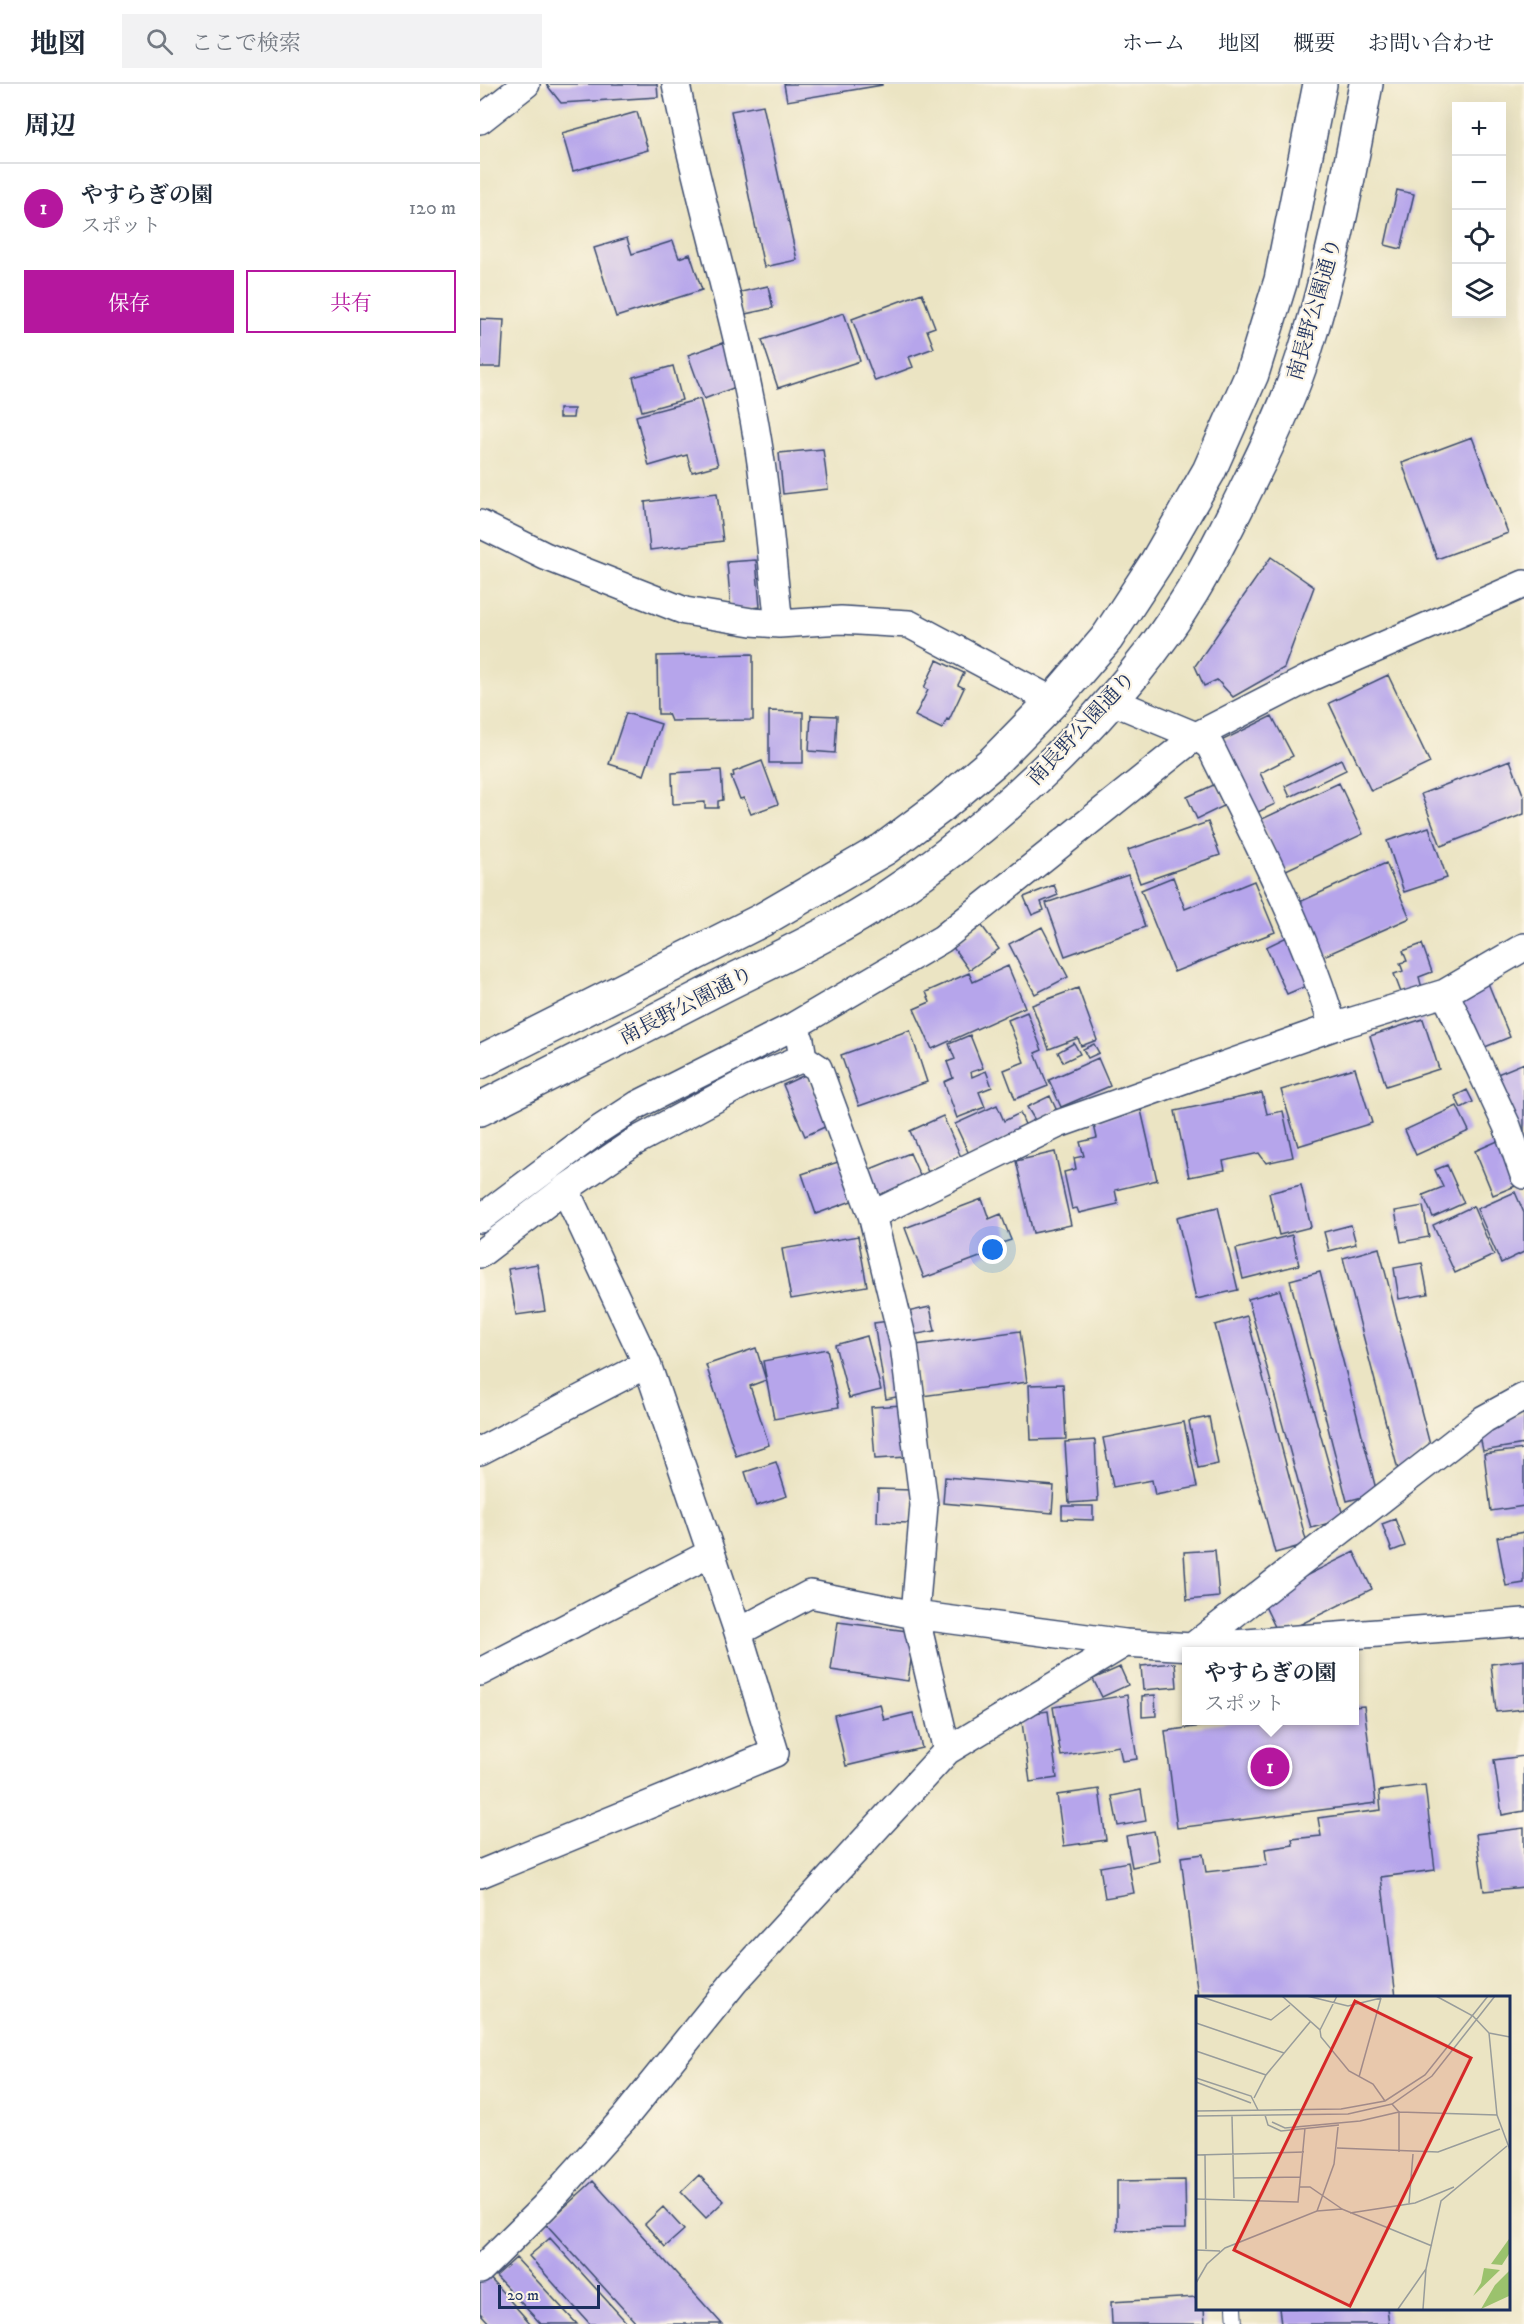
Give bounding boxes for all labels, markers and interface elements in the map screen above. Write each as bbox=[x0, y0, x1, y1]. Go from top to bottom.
search box bbox=[122, 14, 542, 68]
icon: search bbox=[143, 25, 176, 58]
text: 地図 bbox=[30, 27, 86, 62]
text: ここで検索 bbox=[191, 30, 301, 57]
text: ホーム bbox=[1122, 31, 1185, 57]
text: 地図 bbox=[1218, 31, 1260, 57]
text: 概要 bbox=[1293, 31, 1335, 57]
text: お問い合わせ bbox=[1368, 31, 1494, 57]
map controls bbox=[1452, 102, 1506, 318]
button: + bbox=[1452, 102, 1506, 156]
text: 周辺 bbox=[24, 110, 76, 143]
button: − bbox=[1452, 156, 1506, 210]
text: やすらぎの園 bbox=[81, 182, 213, 209]
text: 1 bbox=[40, 196, 47, 221]
text: 120 m bbox=[409, 196, 456, 221]
button: locate bbox=[1452, 210, 1506, 264]
text: スポット bbox=[81, 214, 161, 239]
street label: 南長野公園通り bbox=[1282, 235, 1348, 384]
button: layers bbox=[1452, 264, 1506, 318]
button: 保存 bbox=[24, 270, 234, 333]
button: 共有 bbox=[246, 270, 456, 333]
street label: 南長野公園通り bbox=[1022, 666, 1141, 791]
street label: 南長野公園通り bbox=[615, 961, 758, 1051]
your location bbox=[978, 1235, 1007, 1264]
popup bbox=[1182, 1647, 1359, 1725]
text: やすらぎの園 bbox=[1204, 1660, 1337, 1687]
text: スポット bbox=[1204, 1692, 1284, 1717]
pin: 1 bbox=[1250, 1744, 1290, 1790]
inset map bbox=[1196, 1996, 1509, 2309]
scale bar bbox=[498, 2282, 600, 2310]
text: 20 m bbox=[507, 2285, 539, 2305]

